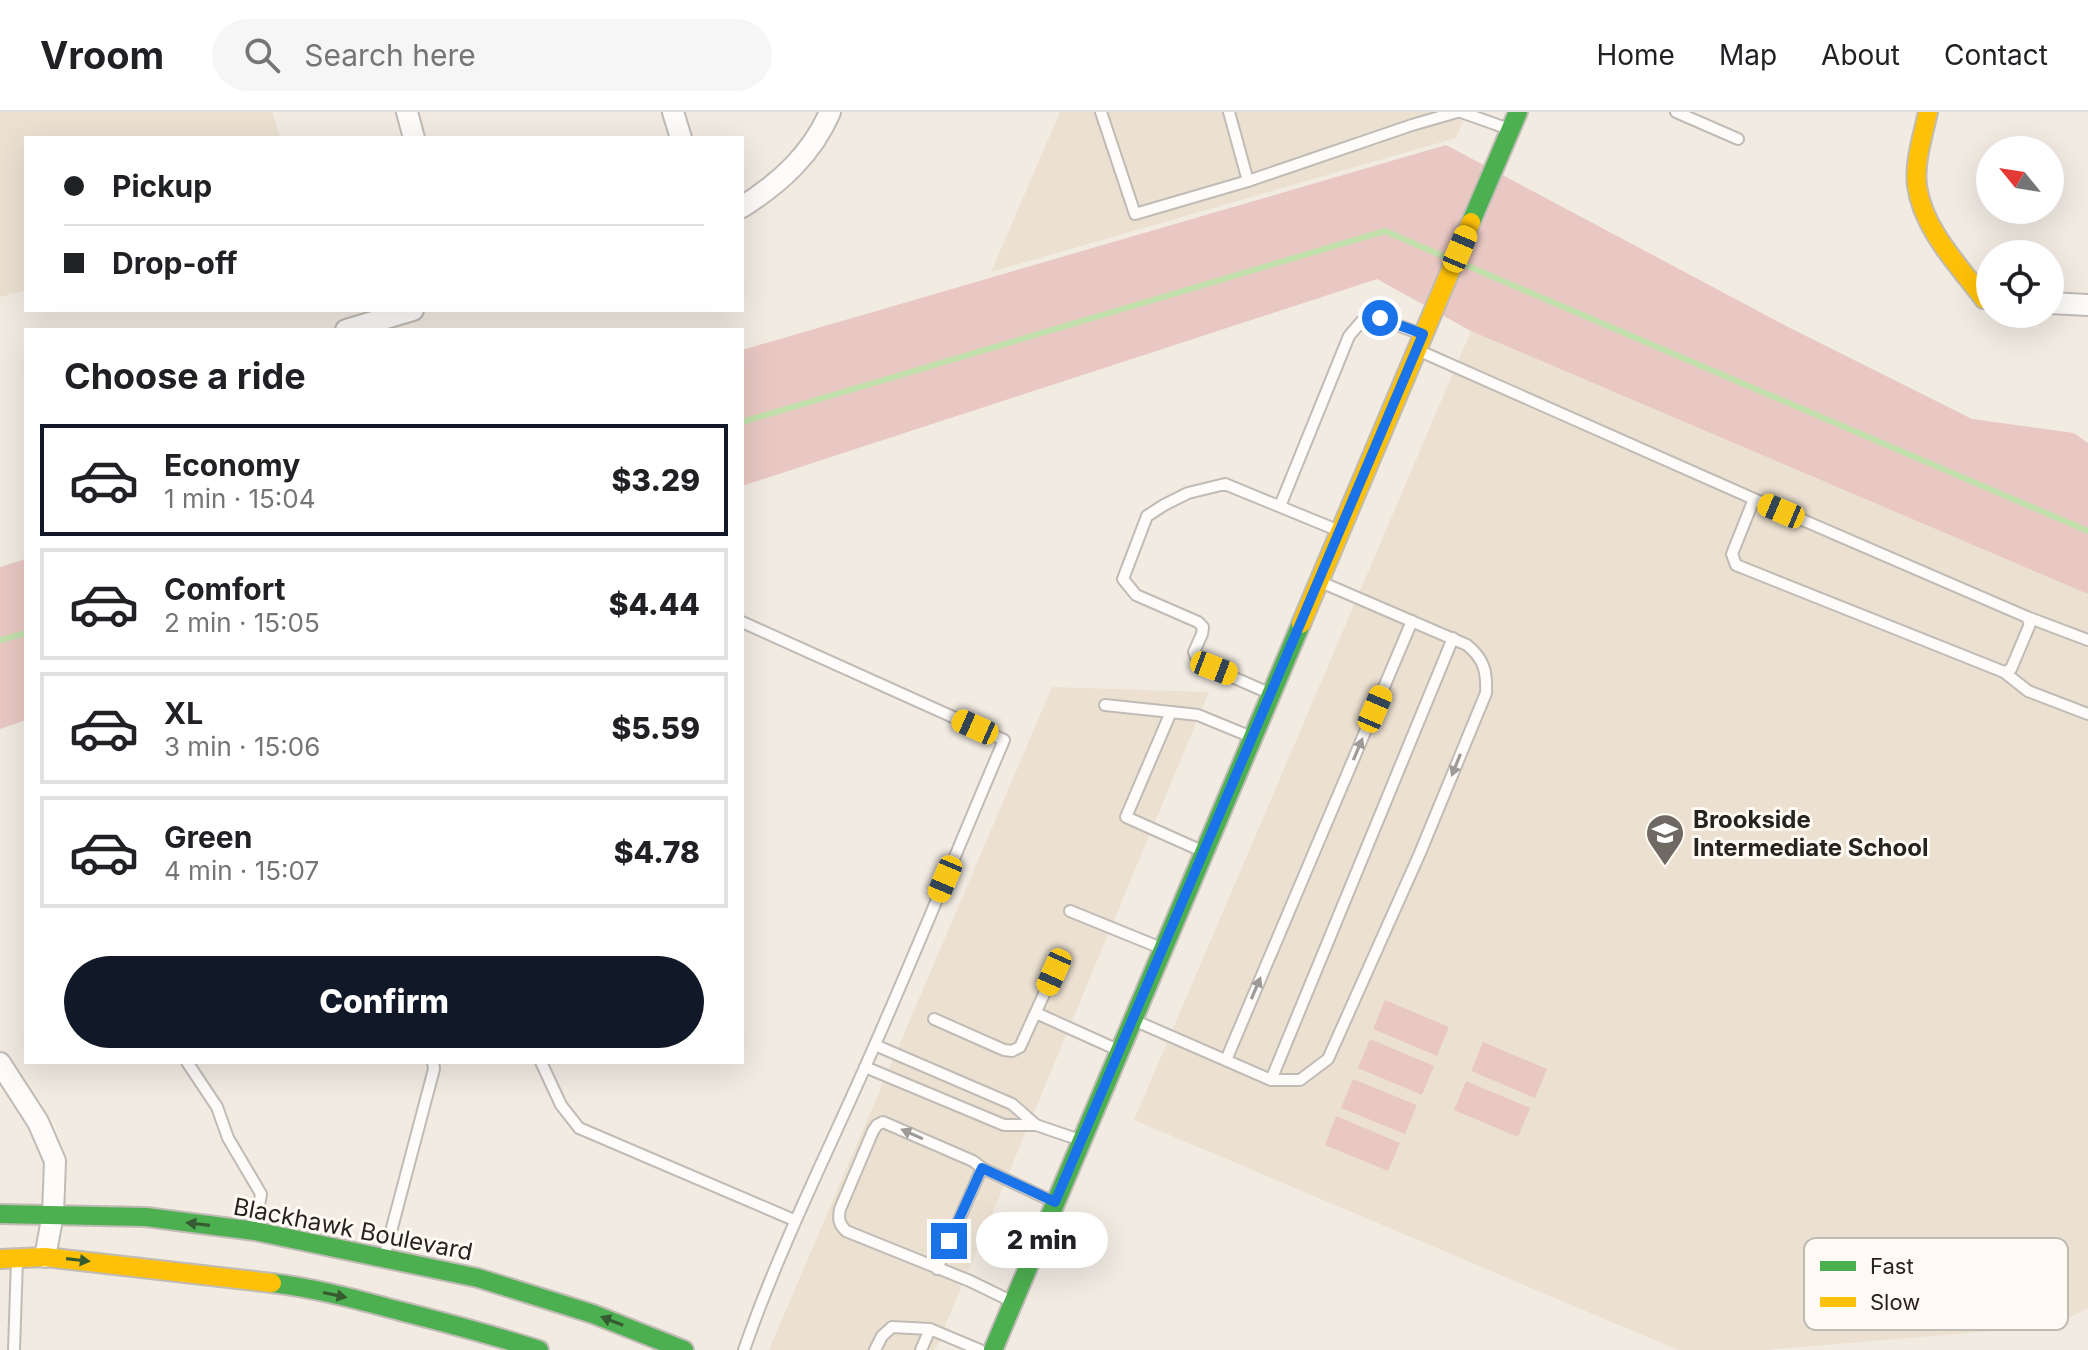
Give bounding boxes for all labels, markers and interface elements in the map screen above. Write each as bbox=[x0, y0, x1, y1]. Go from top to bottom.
search box bbox=[212, 19, 772, 91]
text: Vroom bbox=[40, 32, 164, 78]
icon: search bbox=[240, 33, 284, 77]
text: Search here bbox=[304, 37, 476, 73]
text: Home bbox=[1596, 38, 1675, 72]
text: Map bbox=[1719, 38, 1777, 72]
text: About bbox=[1821, 38, 1900, 72]
text: Contact bbox=[1944, 38, 2048, 72]
north arrow bbox=[1976, 136, 2064, 224]
map controls bbox=[1976, 136, 2064, 328]
text: Pickup bbox=[112, 168, 212, 204]
car bbox=[1440, 222, 1480, 276]
button: locate bbox=[1976, 240, 2064, 328]
text: Drop-off bbox=[112, 245, 238, 281]
route start bbox=[1362, 300, 1398, 336]
text: Choose a ride bbox=[64, 354, 306, 398]
icon: car bbox=[68, 444, 140, 516]
text: Economy bbox=[164, 447, 300, 483]
text: $3.29 bbox=[612, 462, 700, 498]
text: 1 min · 15:04 bbox=[164, 483, 316, 514]
car bbox=[1754, 491, 1808, 531]
icon: car bbox=[68, 568, 140, 640]
text: Comfort bbox=[164, 571, 285, 607]
text: $4.44 bbox=[609, 586, 700, 622]
text: 2 min · 15:05 bbox=[164, 607, 320, 638]
car bbox=[1187, 648, 1241, 688]
car bbox=[1355, 682, 1395, 736]
icon: car bbox=[68, 692, 140, 764]
text: XL bbox=[164, 695, 203, 731]
car bbox=[948, 706, 1002, 748]
text: $5.59 bbox=[611, 710, 700, 746]
text: 3 min · 15:06 bbox=[164, 731, 320, 762]
one-way arrow bbox=[1352, 737, 1365, 761]
one-way arrow bbox=[1449, 753, 1462, 777]
place label: Brookside Intermediate School bbox=[1693, 805, 1929, 862]
school or university icon: Brookside Intermediate School bbox=[1644, 812, 1686, 867]
icon: car bbox=[68, 816, 140, 888]
text: Green bbox=[164, 819, 252, 855]
text: $4.78 bbox=[614, 834, 700, 870]
car bbox=[925, 852, 965, 906]
text: 4 min · 15:07 bbox=[164, 855, 319, 886]
car bbox=[1033, 945, 1075, 999]
button: Confirm bbox=[64, 956, 704, 1048]
one-way arrow bbox=[1250, 976, 1263, 1000]
one-way arrow bbox=[900, 1128, 924, 1141]
street label: Blackhawk Boulevard bbox=[231, 1192, 475, 1266]
callout: 2 min bbox=[977, 1213, 1109, 1269]
one-way arrow bbox=[185, 1217, 210, 1230]
route end bbox=[931, 1223, 967, 1259]
text: 2 min bbox=[1007, 1224, 1077, 1255]
legend bbox=[1804, 1238, 2068, 1330]
text: Fast bbox=[1870, 1253, 1914, 1279]
one-way arrow bbox=[66, 1254, 91, 1267]
one-way arrow bbox=[323, 1289, 348, 1302]
text: Slow bbox=[1870, 1289, 1920, 1315]
one-way arrow bbox=[600, 1315, 624, 1328]

